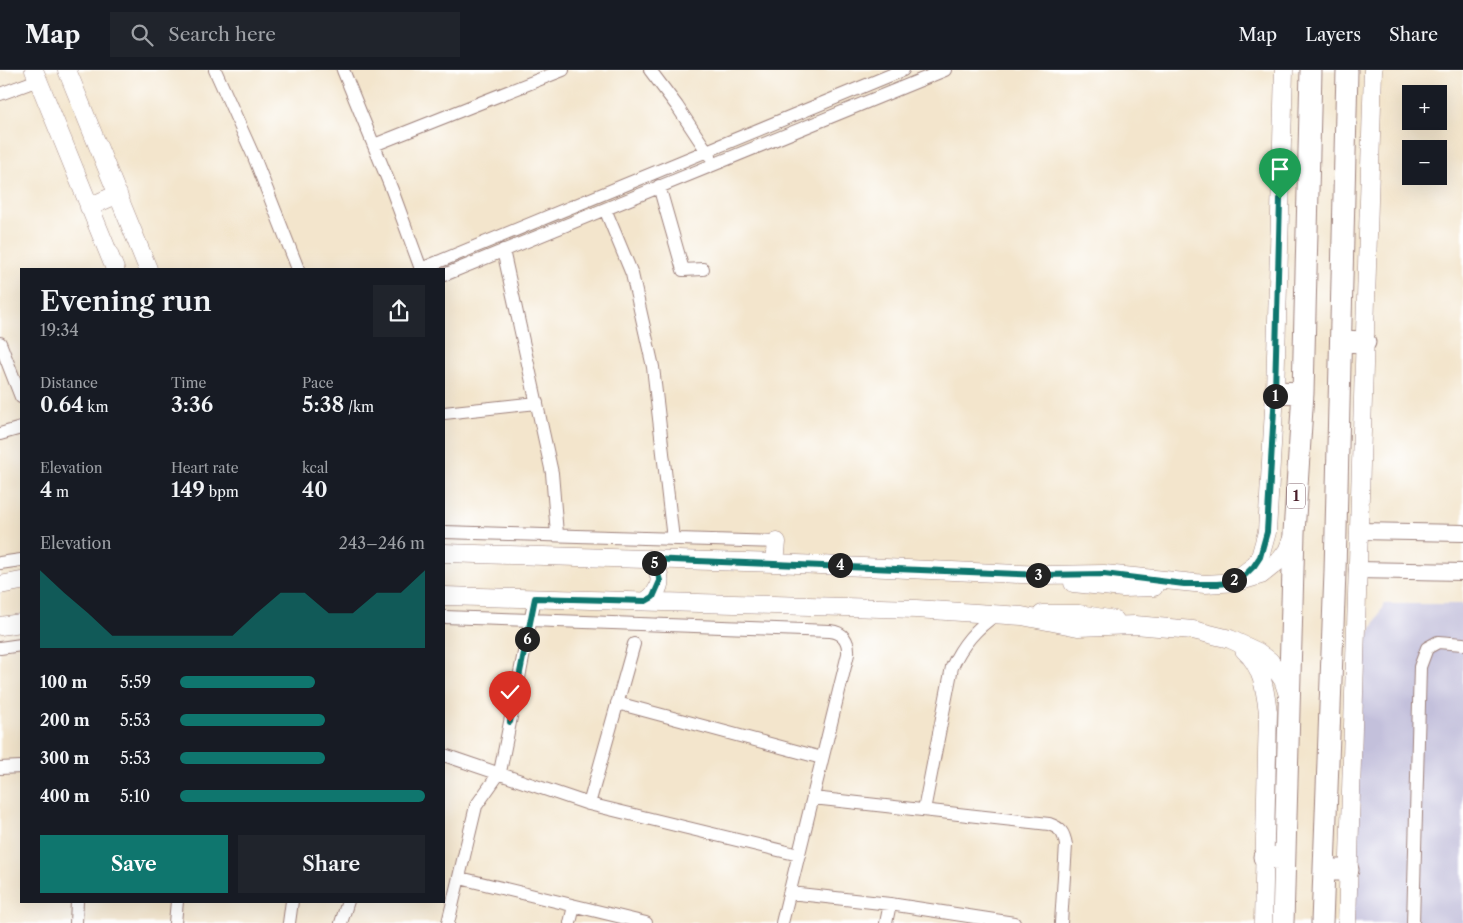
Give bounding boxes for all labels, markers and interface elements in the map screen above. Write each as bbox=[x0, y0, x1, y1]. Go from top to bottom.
search box bbox=[110, 12, 460, 57]
text: Map bbox=[25, 20, 80, 49]
icon: search bbox=[128, 21, 156, 49]
text: Search here bbox=[168, 23, 276, 46]
text: Map bbox=[1239, 24, 1277, 46]
text: Layers bbox=[1305, 24, 1361, 46]
text: Share bbox=[1389, 24, 1438, 46]
map controls bbox=[1402, 85, 1447, 185]
button: + bbox=[1402, 85, 1447, 130]
button: − bbox=[1402, 140, 1447, 185]
pin bbox=[1259, 148, 1301, 199]
icon: arrive bbox=[1266, 155, 1294, 183]
text: Evening run bbox=[40, 284, 212, 318]
button: share bbox=[373, 285, 425, 337]
text: 19:34 bbox=[40, 320, 79, 340]
text: Distance bbox=[40, 374, 98, 392]
text: Time bbox=[171, 374, 206, 392]
text: Pace bbox=[302, 374, 334, 392]
pin: 1 bbox=[1262, 384, 1288, 408]
text: 1 bbox=[1272, 387, 1279, 405]
text: 0.64 bbox=[40, 392, 84, 417]
text: 3:36 bbox=[171, 392, 213, 417]
text: 5:38 bbox=[302, 392, 344, 417]
text: km bbox=[84, 398, 108, 416]
text: /km bbox=[344, 398, 374, 416]
text: Elevation bbox=[40, 459, 103, 477]
text: Heart rate bbox=[171, 459, 238, 477]
text: kcal bbox=[302, 459, 328, 477]
text: 4 bbox=[40, 477, 52, 502]
text: 149 bbox=[171, 477, 205, 502]
text: 40 bbox=[302, 477, 328, 502]
text: m bbox=[52, 483, 69, 501]
text: bpm bbox=[205, 483, 239, 501]
road number: 1 bbox=[1287, 484, 1305, 508]
text: Elevation bbox=[40, 533, 111, 553]
text: 243–246 m bbox=[339, 533, 425, 553]
pin: 5 bbox=[642, 550, 666, 576]
pin: 4 bbox=[828, 552, 852, 578]
text: 5 bbox=[651, 554, 658, 572]
text: 4 bbox=[836, 556, 845, 574]
pin: 3 bbox=[1026, 562, 1050, 588]
text: 3 bbox=[1035, 566, 1042, 584]
pin: 2 bbox=[1222, 568, 1246, 592]
text: 2 bbox=[1230, 571, 1239, 589]
pin: 6 bbox=[514, 626, 540, 652]
text: 6 bbox=[523, 630, 532, 648]
pin bbox=[489, 671, 531, 722]
text: 100 m bbox=[40, 672, 87, 692]
text: 5:59 bbox=[120, 672, 151, 692]
icon: check bbox=[496, 678, 524, 706]
text: 200 m bbox=[40, 710, 90, 730]
text: 5:53 bbox=[120, 710, 151, 730]
text: 300 m bbox=[40, 748, 89, 768]
text: 5:53 bbox=[120, 748, 151, 768]
text: 400 m bbox=[40, 786, 90, 806]
text: 5:10 bbox=[120, 786, 150, 806]
button: Save bbox=[40, 835, 228, 893]
button: Share bbox=[238, 835, 425, 893]

